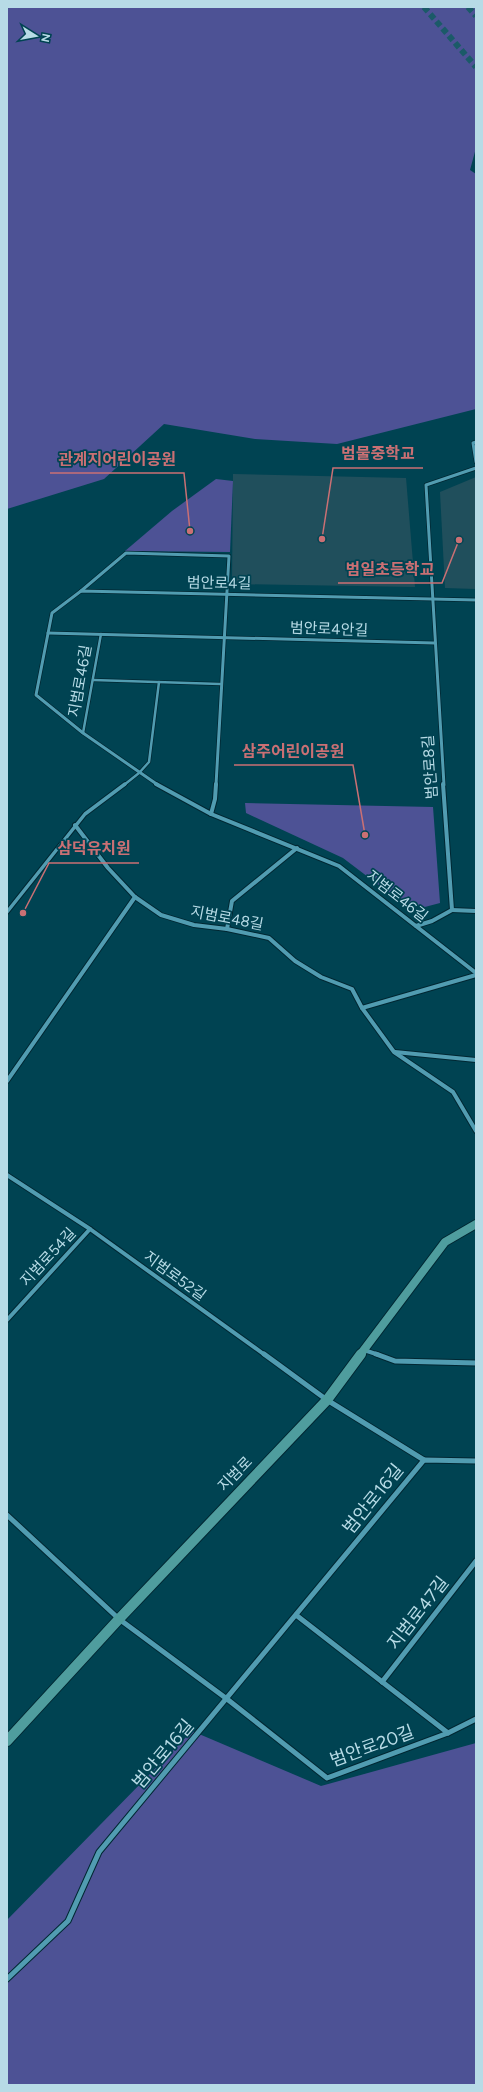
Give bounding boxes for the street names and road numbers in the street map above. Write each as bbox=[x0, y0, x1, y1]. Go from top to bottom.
street label: 범안로4길 bbox=[187, 573, 251, 593]
street label: 범안로4안길 bbox=[290, 619, 368, 639]
street label: 지범로46길 bbox=[65, 643, 95, 719]
street label: 범안로8길 bbox=[419, 734, 441, 800]
street label: 지범로46길 bbox=[363, 866, 431, 926]
street label: 지범로48길 bbox=[189, 902, 265, 934]
street label: 지범로54길 bbox=[16, 1224, 80, 1290]
street label: 지범로52길 bbox=[140, 1247, 210, 1305]
street label: 지범로 bbox=[214, 1453, 256, 1495]
street label: 범안로16길 bbox=[338, 1459, 408, 1539]
street label: 지범로47길 bbox=[383, 1572, 453, 1654]
street label: 범안로16길 bbox=[128, 1715, 198, 1793]
street label: 범안로20길 bbox=[327, 1721, 417, 1771]

